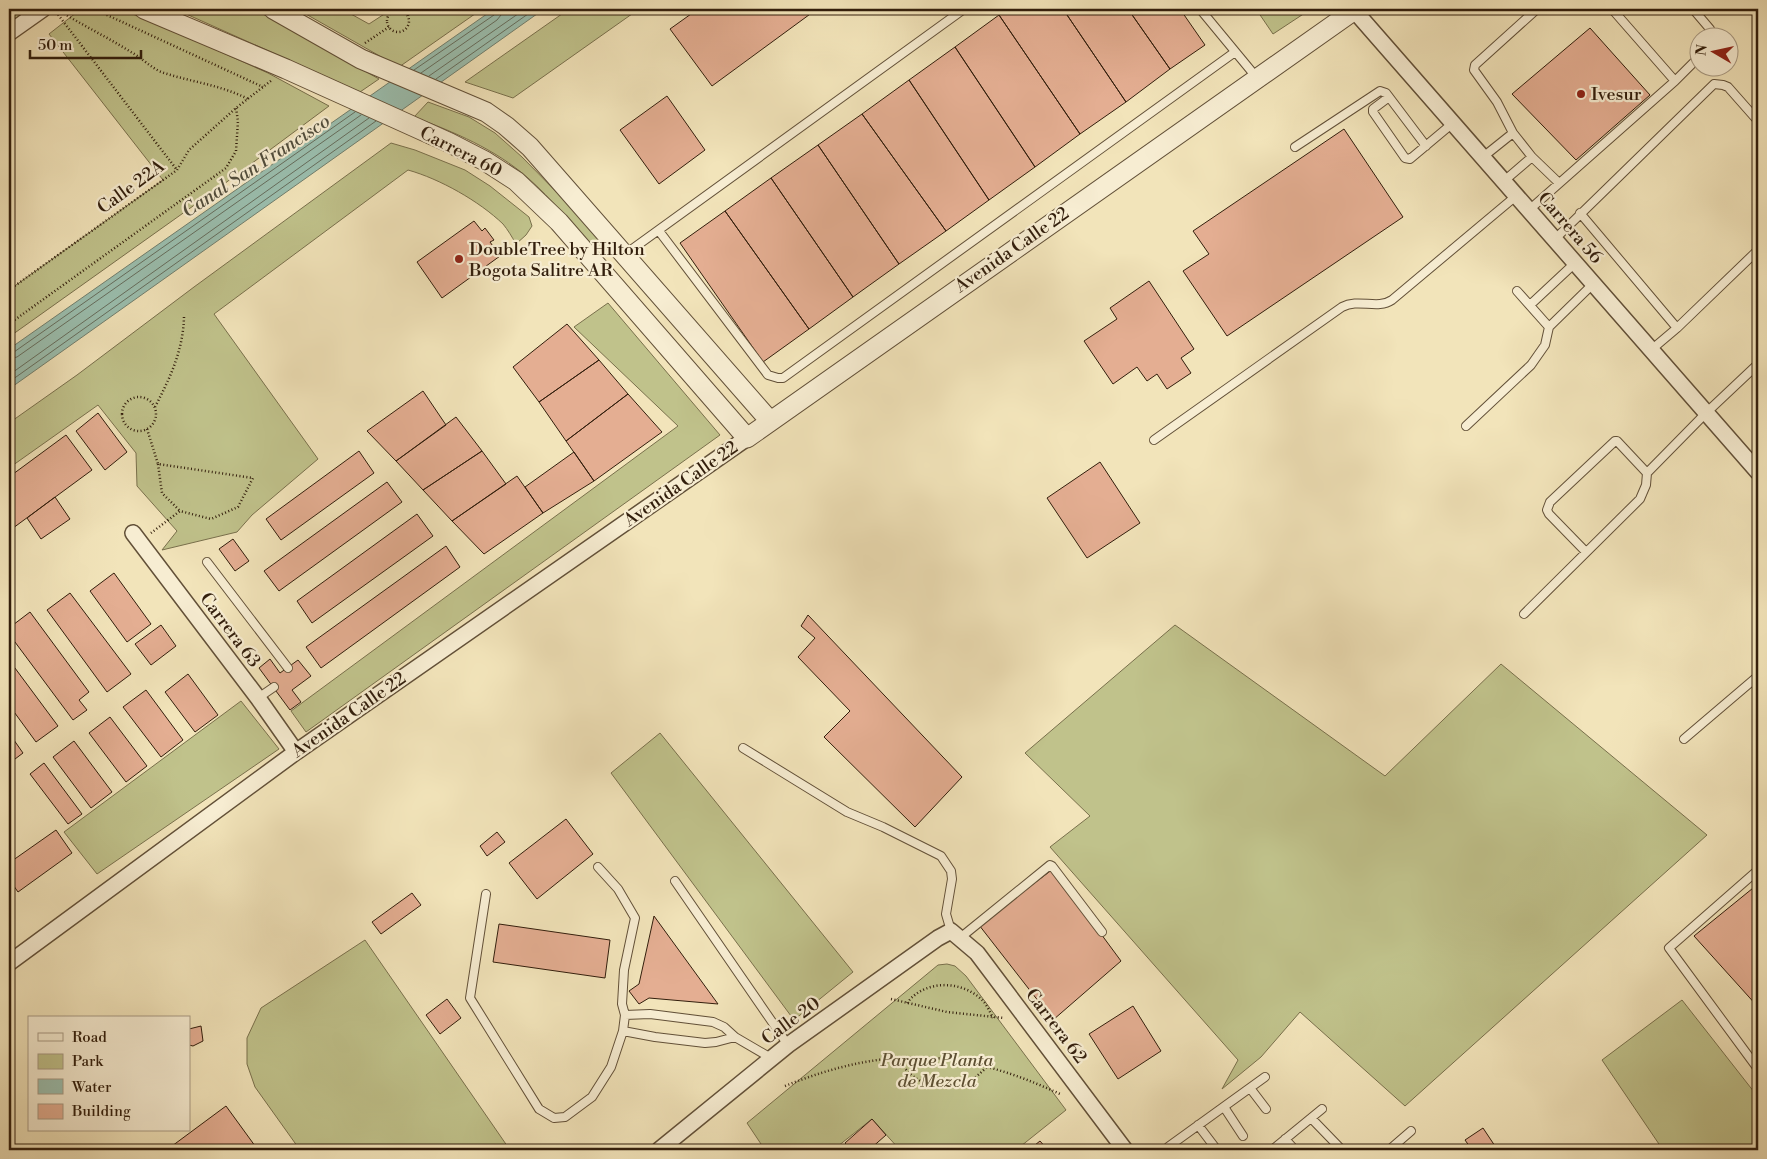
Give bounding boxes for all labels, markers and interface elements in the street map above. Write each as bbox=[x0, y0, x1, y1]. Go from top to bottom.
scale bar bbox=[30, 28, 141, 60]
north arrow bbox=[1690, 28, 1740, 78]
text: 50 m bbox=[38, 36, 72, 55]
text: N bbox=[1692, 43, 1712, 57]
place label: Ivesur bbox=[1591, 83, 1642, 106]
marker: Ivesur bbox=[1575, 88, 1587, 100]
water label: Canal San Francisco bbox=[177, 109, 335, 223]
street label: Carrera 60 bbox=[416, 121, 506, 183]
street label: Calle 22A bbox=[93, 154, 170, 219]
street label: Carrera 56 bbox=[1533, 187, 1607, 269]
street label: Avenida Calle 22 bbox=[950, 202, 1074, 299]
place label: DoubleTree by Hilton Bogota Salitre AR bbox=[468, 238, 645, 282]
marker: DoubleTree by Hilton Bogota Salitre AR bbox=[453, 253, 465, 265]
street label: Avenida Calle 22 bbox=[619, 436, 743, 533]
street label: Carrera 63 bbox=[194, 588, 266, 672]
street label: Avenida Calle 22 bbox=[287, 667, 411, 764]
street label: Carrera 62 bbox=[1020, 984, 1092, 1068]
street label: Calle 20 bbox=[757, 992, 825, 1050]
legend bbox=[28, 1016, 190, 1132]
text: Road bbox=[72, 1028, 107, 1047]
park label: Parque Planta de Mezcla bbox=[880, 1049, 994, 1093]
text: Park bbox=[72, 1052, 104, 1071]
text: Water bbox=[71, 1078, 112, 1097]
text: Building bbox=[71, 1102, 131, 1121]

